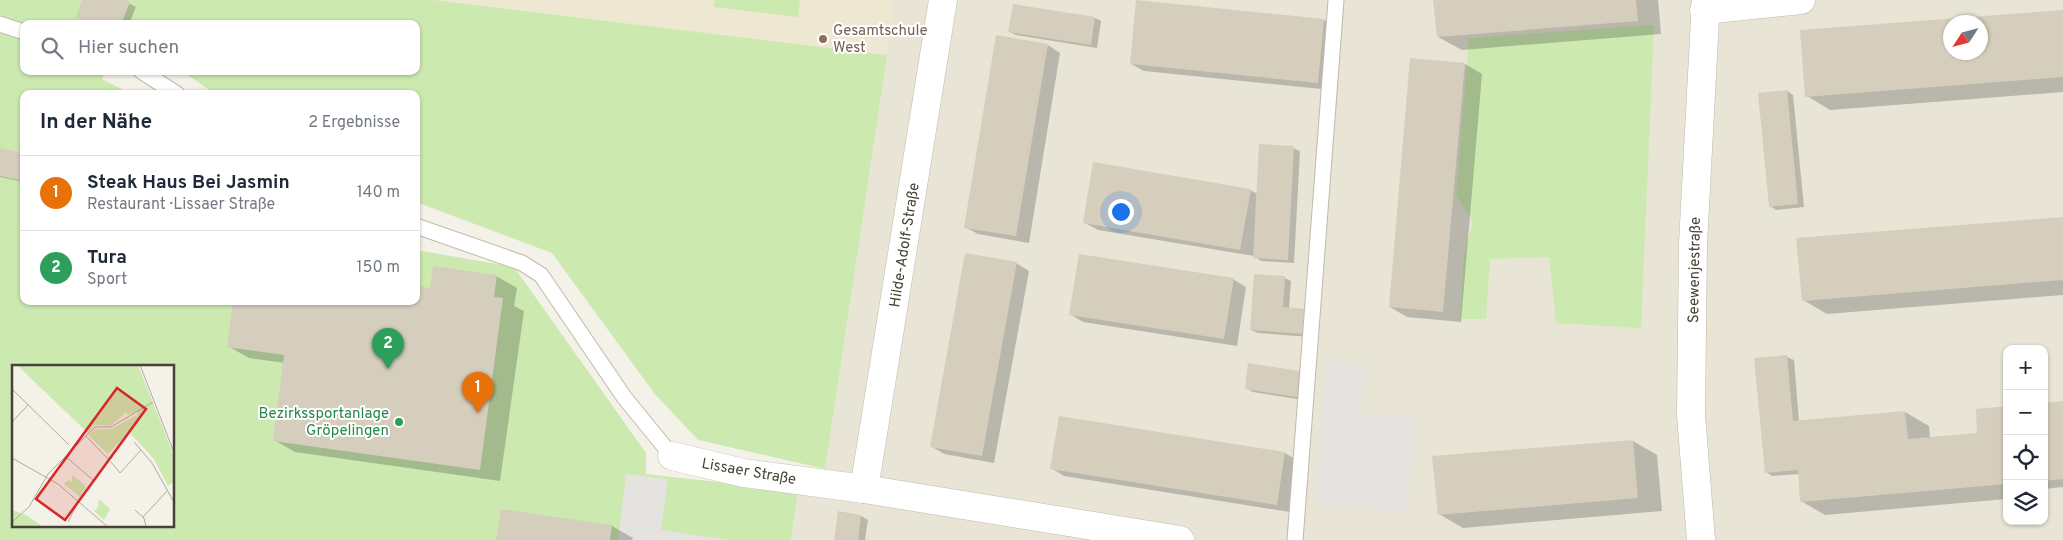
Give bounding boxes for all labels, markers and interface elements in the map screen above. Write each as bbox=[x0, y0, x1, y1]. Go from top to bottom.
north arrow bbox=[1943, 15, 1988, 60]
search box bbox=[20, 20, 420, 75]
place label: Gesamtschule West bbox=[833, 22, 928, 58]
marker: Gesamtschule West bbox=[817, 33, 829, 45]
icon: search bbox=[38, 34, 66, 62]
text: Hier suchen bbox=[78, 36, 179, 60]
text: In der Nähe bbox=[40, 109, 152, 136]
text: 2 Ergebnisse bbox=[308, 113, 400, 133]
text: Steak Haus Bei Jasmin bbox=[87, 171, 290, 195]
street label: Hilde-Adolf-Straße bbox=[886, 182, 925, 309]
text: 1 bbox=[53, 183, 59, 203]
text: 140 m bbox=[357, 183, 400, 203]
text: Restaurant · Lissaer Straße bbox=[87, 195, 275, 215]
your location bbox=[1108, 199, 1134, 225]
street label: Seewenjestraße bbox=[1685, 217, 1706, 323]
text: Tura bbox=[87, 246, 127, 270]
text: 2 bbox=[51, 258, 61, 278]
text: 150 m bbox=[357, 258, 400, 278]
text: Sport bbox=[87, 270, 127, 290]
pin: 2 bbox=[372, 328, 404, 369]
map controls bbox=[2003, 345, 2048, 525]
button: + bbox=[2003, 345, 2048, 390]
inset map bbox=[12, 365, 175, 528]
pin: 1 bbox=[462, 372, 494, 413]
button: − bbox=[2003, 390, 2048, 435]
place label: Bezirkssportanlage Gröpelingen bbox=[259, 405, 389, 441]
marker: Bezirkssportanlage Gröpelingen bbox=[393, 416, 405, 428]
button: locate bbox=[2003, 435, 2048, 480]
street label: Lissaer Straße bbox=[700, 455, 797, 490]
button: layers bbox=[2003, 480, 2048, 525]

